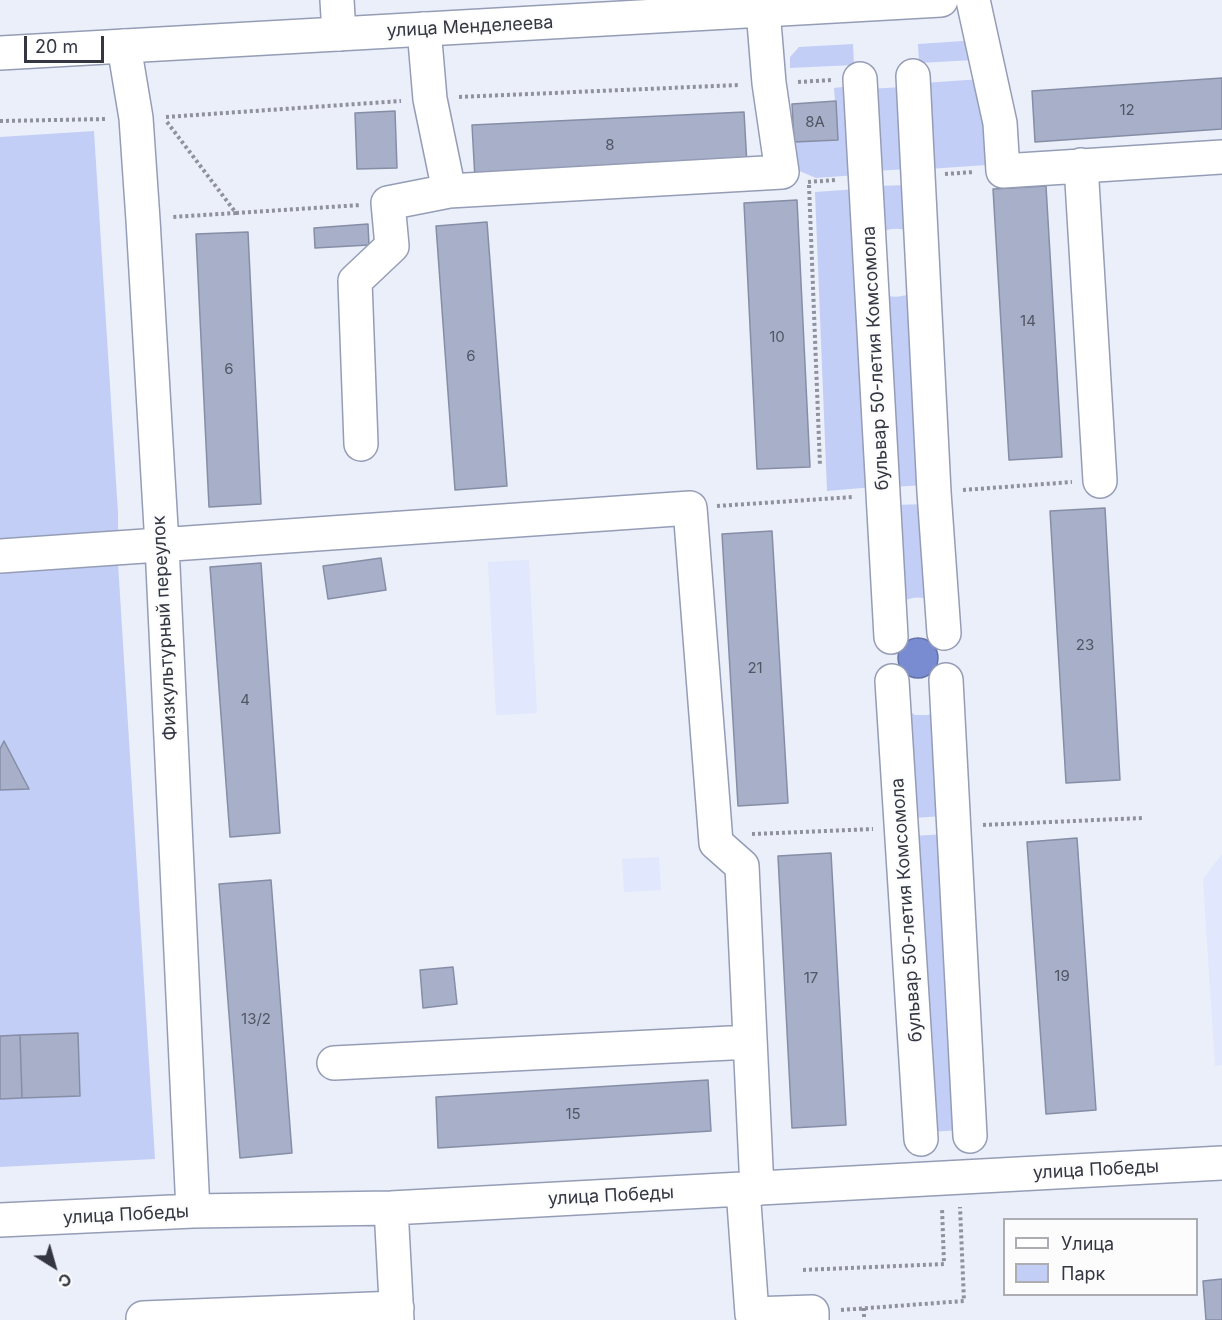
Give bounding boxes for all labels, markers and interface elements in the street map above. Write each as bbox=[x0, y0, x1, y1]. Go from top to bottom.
street label: улица Менделеева bbox=[386, 12, 554, 42]
scale bar bbox=[27, 24, 106, 62]
text: 20 m bbox=[35, 36, 78, 57]
house number: 12 bbox=[1119, 101, 1135, 119]
house number: 8А bbox=[805, 113, 825, 131]
house number: 8 bbox=[605, 136, 615, 154]
street label: бульвар 50-летия Комсомола bbox=[858, 225, 894, 491]
house number: 14 bbox=[1020, 312, 1036, 330]
house number: 10 bbox=[769, 328, 785, 346]
house number: 6 bbox=[466, 347, 476, 365]
house number: 6 bbox=[224, 360, 234, 378]
street label: Физкультурный переулок bbox=[148, 515, 182, 741]
house number: 23 bbox=[1076, 636, 1094, 654]
house number: 21 bbox=[747, 659, 763, 677]
house number: 4 bbox=[240, 691, 250, 709]
street label: бульвар 50-летия Комсомола bbox=[887, 777, 927, 1043]
house number: 19 bbox=[1054, 967, 1070, 985]
house number: 17 bbox=[804, 969, 818, 987]
house number: 13/2 bbox=[241, 1010, 271, 1028]
house number: 15 bbox=[565, 1105, 581, 1123]
street label: улица Победы bbox=[1032, 1156, 1160, 1184]
street label: улица Победы bbox=[547, 1182, 675, 1210]
street label: улица Победы bbox=[62, 1201, 190, 1229]
legend bbox=[1003, 1218, 1198, 1296]
text: Улица bbox=[1061, 1233, 1114, 1254]
north arrow bbox=[24, 1236, 84, 1296]
text: Парк bbox=[1061, 1263, 1105, 1284]
text: С bbox=[54, 1269, 76, 1292]

